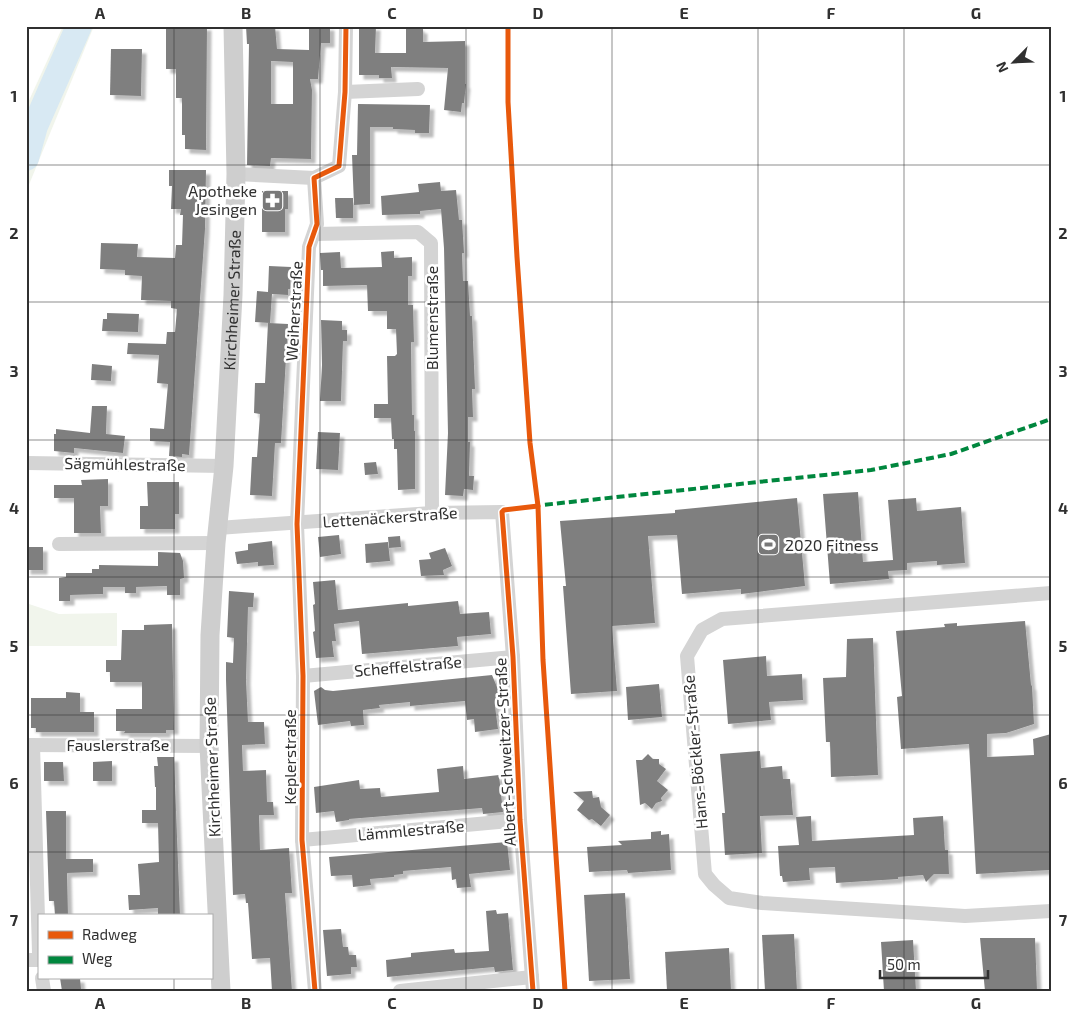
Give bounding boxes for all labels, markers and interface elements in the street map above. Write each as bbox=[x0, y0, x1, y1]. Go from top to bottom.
text: A bbox=[95, 3, 106, 22]
text: B bbox=[241, 3, 251, 22]
text: C bbox=[387, 3, 397, 22]
text: D bbox=[533, 3, 544, 22]
text: E bbox=[679, 3, 689, 22]
text: F bbox=[827, 3, 836, 22]
text: G bbox=[971, 3, 981, 22]
north arrow bbox=[990, 38, 1040, 88]
text: N bbox=[992, 59, 1011, 76]
text: 1 bbox=[11, 86, 17, 105]
text: 1 bbox=[1060, 86, 1066, 105]
place label: Apotheke Jesingen bbox=[188, 181, 257, 218]
pharmacy icon: Apotheke Jesingen bbox=[261, 188, 285, 212]
text: 2 bbox=[9, 223, 19, 242]
text: 2 bbox=[1058, 223, 1068, 242]
street label: Kirchheimer Straße bbox=[219, 230, 244, 371]
street label: Weiherstraße bbox=[281, 260, 306, 362]
street label: Blumenstraße bbox=[422, 266, 441, 370]
text: 3 bbox=[9, 361, 19, 380]
text: 3 bbox=[1058, 361, 1068, 380]
street label: Sägmühlestraße bbox=[64, 453, 186, 474]
text: 4 bbox=[9, 498, 19, 517]
text: 4 bbox=[1058, 498, 1068, 517]
street label: Lettenäckerstraße bbox=[322, 502, 458, 531]
sports icon: 2020 Fitness bbox=[757, 533, 781, 557]
place label: 2020 Fitness bbox=[785, 535, 879, 554]
text: 5 bbox=[10, 636, 19, 655]
text: 5 bbox=[1059, 636, 1068, 655]
street label: Scheffelstraße bbox=[353, 651, 463, 680]
street label: Albert-Schweitzer-Straße bbox=[490, 657, 519, 847]
street label: Hans-Böckler-Straße bbox=[678, 674, 711, 830]
street label: Kirchheimer Straße bbox=[200, 697, 223, 838]
street label: Keplerstraße bbox=[280, 709, 299, 805]
street label: Fauslerstraße bbox=[67, 735, 169, 754]
text: 6 bbox=[9, 773, 19, 792]
text: 6 bbox=[1058, 773, 1068, 792]
street label: Lämmlestraße bbox=[357, 815, 465, 844]
text: 7 bbox=[10, 910, 19, 929]
text: 7 bbox=[1059, 910, 1068, 929]
legend bbox=[38, 914, 212, 980]
text: Radweg bbox=[82, 925, 137, 943]
scale bar bbox=[880, 947, 987, 979]
text: Weg bbox=[82, 949, 113, 967]
text: 50 m bbox=[887, 955, 921, 973]
text: A bbox=[95, 993, 106, 1012]
text: B bbox=[241, 993, 251, 1012]
text: C bbox=[387, 993, 397, 1012]
text: D bbox=[533, 993, 544, 1012]
text: E bbox=[679, 993, 689, 1012]
text: F bbox=[827, 993, 836, 1012]
text: G bbox=[971, 993, 981, 1012]

